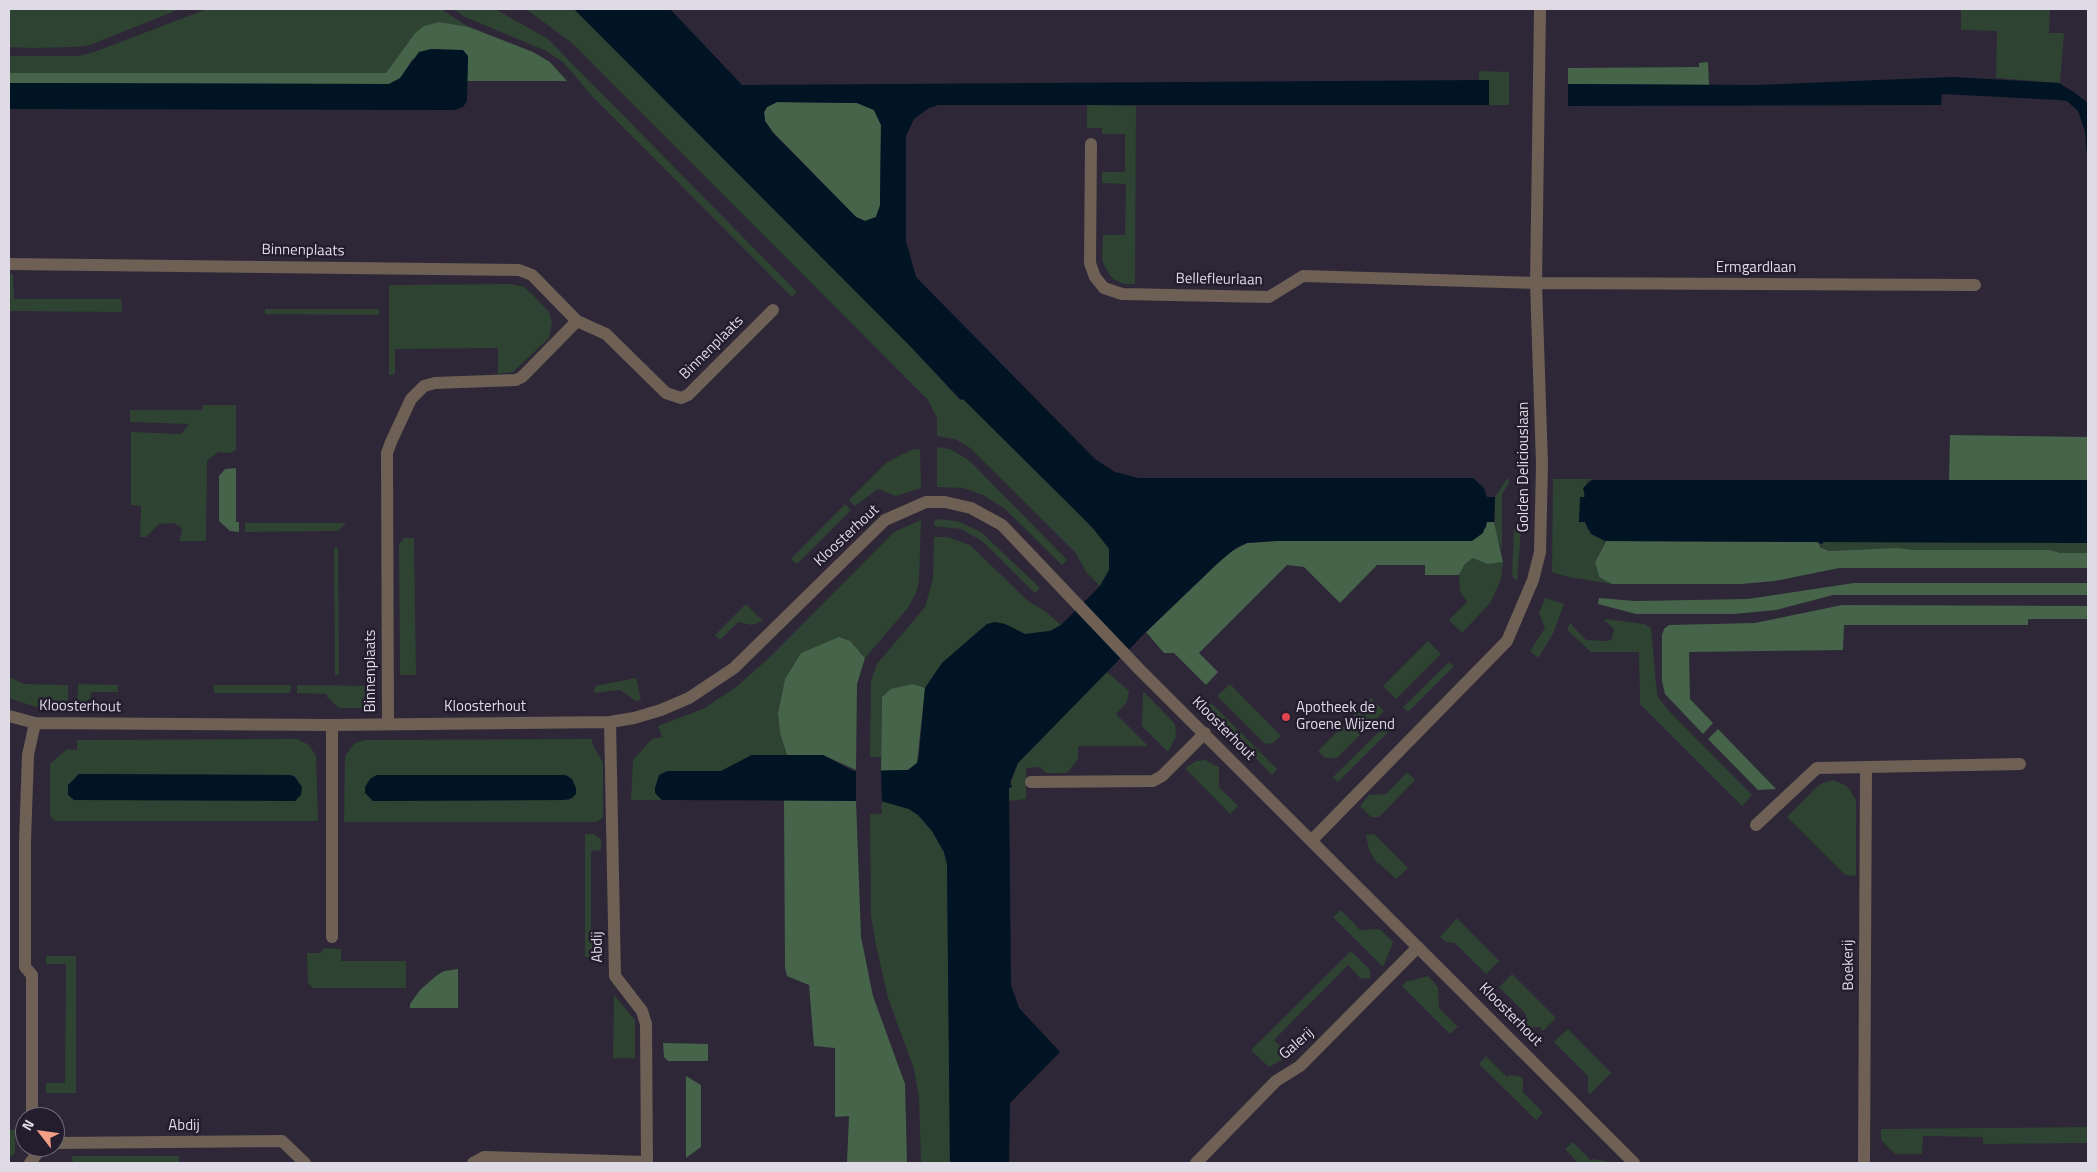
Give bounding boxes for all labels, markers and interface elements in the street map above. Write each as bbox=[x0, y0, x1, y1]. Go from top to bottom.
street label: Binnenplaats bbox=[261, 241, 345, 261]
street label: Ermgardlaan bbox=[1716, 259, 1796, 277]
street label: Bellefleurlaan bbox=[1175, 270, 1263, 290]
street label: Binnenplaats bbox=[676, 312, 748, 384]
street label: Golden Deliciouslaan bbox=[1515, 402, 1533, 532]
street label: Kloosterhout bbox=[811, 501, 883, 571]
street label: Binnenplaats bbox=[362, 630, 380, 712]
street label: Kloosterhout bbox=[1188, 694, 1258, 764]
street label: Kloosterhout bbox=[39, 697, 121, 717]
street label: Kloosterhout bbox=[444, 698, 526, 716]
place label: Apotheek de Groene Wijzend bbox=[1296, 699, 1395, 734]
marker: Apotheek de Groene Wijzend bbox=[1280, 711, 1292, 723]
street label: Abdij bbox=[589, 931, 607, 963]
street label: Boekerij bbox=[1840, 939, 1858, 991]
street label: Kloosterhout bbox=[1475, 980, 1545, 1050]
street label: Galerij bbox=[1276, 1024, 1318, 1064]
north arrow bbox=[15, 1107, 65, 1157]
text: N bbox=[16, 1115, 39, 1134]
street label: Abdij bbox=[168, 1117, 200, 1135]

